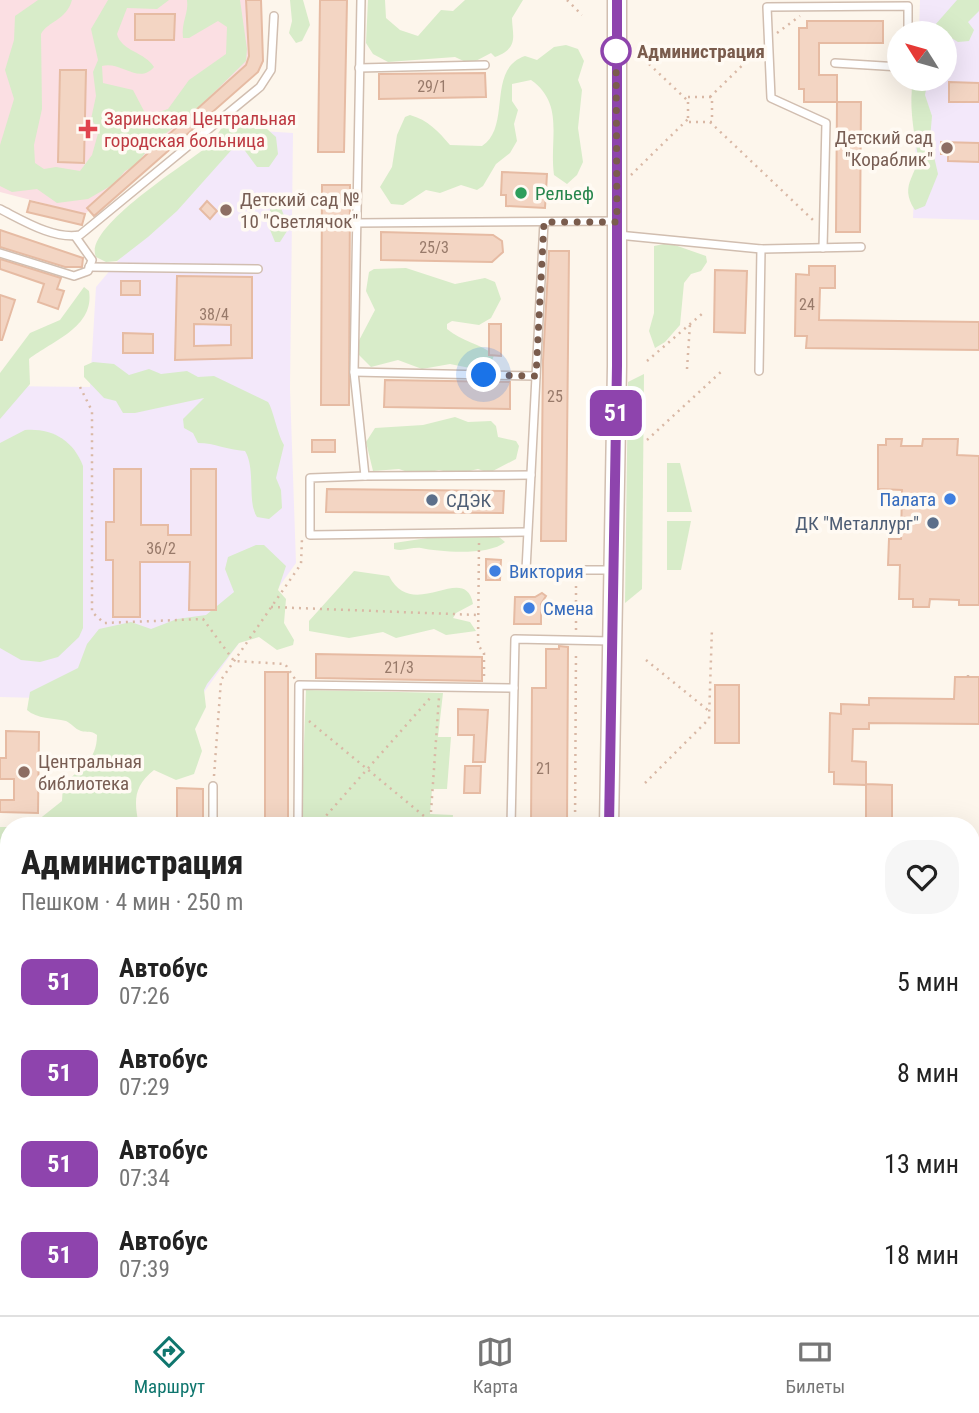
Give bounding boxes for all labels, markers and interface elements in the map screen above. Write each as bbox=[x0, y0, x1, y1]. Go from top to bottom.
north arrow bbox=[887, 21, 957, 91]
map controls bbox=[887, 21, 957, 91]
marker: Администрация bbox=[601, 36, 631, 66]
place label: Администрация bbox=[637, 40, 765, 63]
house number: 29/1 bbox=[417, 77, 447, 96]
place label: Заринская Центральная городская больница bbox=[104, 107, 296, 152]
marker: Заринская Центральная городская больница bbox=[78, 119, 98, 139]
place label: Детский сад "Кораблик" bbox=[835, 126, 933, 171]
marker: Детский сад "Кораблик" bbox=[939, 140, 955, 156]
place label: Рельеф bbox=[535, 182, 594, 205]
marker: Рельеф bbox=[513, 185, 529, 201]
place label: Детский сад № 10 "Светлячок" bbox=[240, 188, 360, 233]
marker: Детский сад № 10 "Светлячок" bbox=[218, 202, 234, 218]
house number: 25/3 bbox=[419, 238, 449, 257]
house number: 24 bbox=[799, 295, 815, 314]
house number: 38/4 bbox=[199, 305, 229, 324]
your location bbox=[466, 357, 501, 392]
house number: 25 bbox=[547, 387, 563, 406]
line badge: 51 bbox=[584, 390, 648, 436]
text: 51 bbox=[604, 399, 628, 427]
place label: Палата bbox=[879, 488, 936, 511]
place label: СДЭК bbox=[446, 489, 492, 512]
marker: Палата bbox=[942, 491, 958, 507]
marker: СДЭК bbox=[424, 492, 440, 508]
place label: ДК "Металлург" bbox=[795, 512, 919, 535]
marker: ДК "Металлург" bbox=[925, 515, 941, 531]
house number: 36/2 bbox=[146, 539, 176, 558]
place label: Виктория bbox=[509, 560, 584, 583]
marker: Виктория bbox=[487, 563, 503, 579]
place label: Смена bbox=[543, 597, 594, 620]
marker: Смена bbox=[521, 600, 537, 616]
house number: 21/3 bbox=[384, 658, 414, 677]
place label: Центральная библиотека bbox=[38, 750, 142, 795]
house number: 21 bbox=[536, 759, 552, 778]
marker: Центральная библиотека bbox=[16, 764, 32, 780]
button: heart bbox=[885, 840, 959, 914]
text: Администрация bbox=[21, 843, 243, 882]
text: Пешком · 4 мин · 250 m bbox=[21, 889, 243, 916]
text: Автобус bbox=[119, 953, 208, 983]
text: 5 мин bbox=[897, 967, 959, 997]
text: 51 bbox=[47, 968, 72, 996]
text: 07:26 bbox=[119, 983, 170, 1010]
text: Автобус bbox=[119, 1044, 208, 1074]
text: 8 мин bbox=[897, 1058, 959, 1088]
text: 51 bbox=[47, 1059, 72, 1087]
text: 07:29 bbox=[119, 1074, 170, 1101]
text: Автобус bbox=[119, 1135, 208, 1165]
text: 13 мин bbox=[884, 1149, 959, 1179]
text: 51 bbox=[47, 1150, 72, 1178]
text: 07:34 bbox=[119, 1165, 170, 1192]
text: Автобус bbox=[119, 1226, 208, 1256]
text: 18 мин bbox=[884, 1240, 959, 1270]
text: 51 bbox=[47, 1241, 72, 1269]
text: 07:39 bbox=[119, 1256, 170, 1283]
tab: Маршрут bbox=[134, 1333, 205, 1398]
tab: Карта bbox=[473, 1333, 518, 1398]
tab: Билеты bbox=[786, 1333, 845, 1398]

